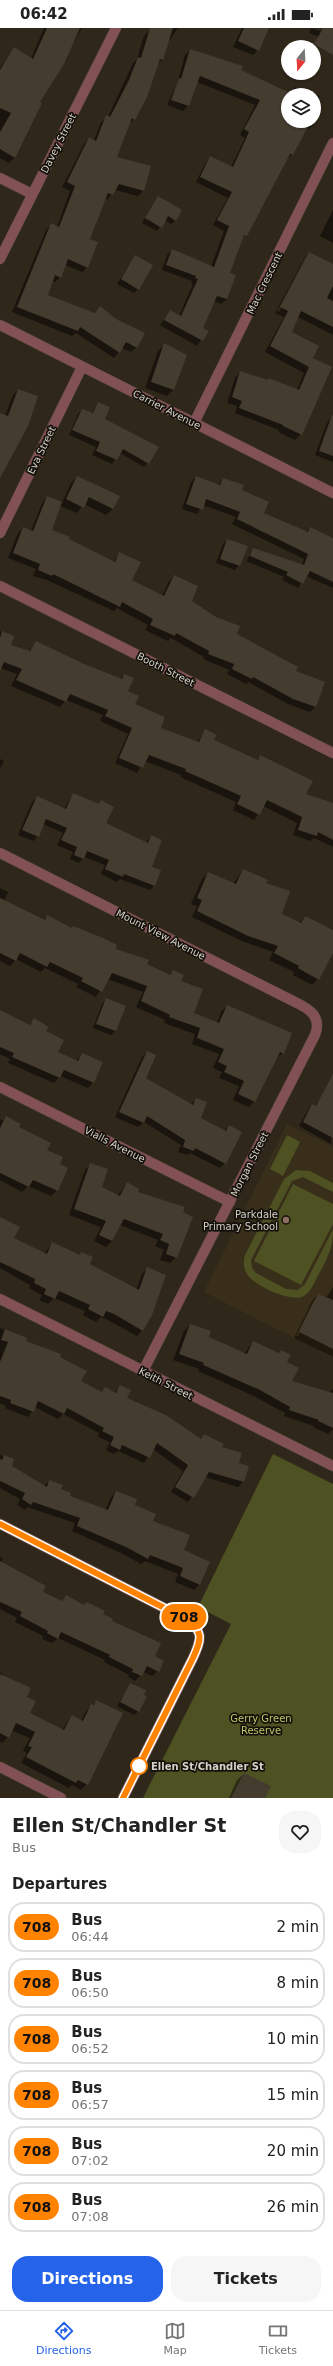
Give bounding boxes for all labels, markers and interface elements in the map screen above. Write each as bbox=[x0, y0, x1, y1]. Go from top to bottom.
text: 06:42 bbox=[20, 5, 68, 23]
north arrow bbox=[281, 40, 321, 80]
map controls bbox=[281, 40, 321, 128]
button: layers bbox=[281, 88, 321, 128]
street label: Davey Street bbox=[39, 112, 78, 175]
street label: Mac Crescent bbox=[245, 250, 284, 316]
street label: Carrier Avenue bbox=[131, 388, 202, 431]
street label: Eva Street bbox=[25, 424, 58, 476]
street label: Booth Street bbox=[135, 650, 196, 689]
street label: Mount View Avenue bbox=[114, 907, 207, 962]
street label: Vialls Avenue bbox=[83, 1124, 147, 1164]
street label: Morgan Street bbox=[228, 1130, 271, 1198]
place label: Parkdale Primary School bbox=[203, 1209, 278, 1232]
marker: Parkdale Primary School bbox=[281, 1215, 291, 1225]
street label: Keith Street bbox=[137, 1365, 195, 1402]
line badge: 708 bbox=[161, 1604, 207, 1630]
text: 708 bbox=[169, 1609, 199, 1625]
park label: Gerry Green Reserve bbox=[230, 1713, 292, 1736]
marker: Ellen St/Chandler St bbox=[130, 1757, 148, 1775]
place label: Ellen St/Chandler St bbox=[151, 1761, 264, 1772]
button: heart bbox=[279, 1811, 321, 1853]
text: Ellen St/Chandler St bbox=[12, 1814, 226, 1836]
text: Bus bbox=[12, 1840, 36, 1855]
text: Departures bbox=[12, 1875, 107, 1893]
text: Bus bbox=[71, 1911, 102, 1929]
text: 2 min bbox=[276, 1918, 319, 1936]
text: 708 bbox=[22, 1919, 51, 1935]
text: 06:44 bbox=[71, 1929, 109, 1944]
text: Bus bbox=[71, 1967, 102, 1985]
text: 8 min bbox=[276, 1974, 319, 1992]
text: 708 bbox=[22, 1975, 51, 1991]
text: 06:50 bbox=[71, 1985, 109, 2000]
text: Bus bbox=[71, 2023, 102, 2041]
text: 10 min bbox=[267, 2030, 319, 2048]
text: 708 bbox=[22, 2031, 51, 2047]
text: 06:52 bbox=[71, 2041, 109, 2056]
text: Bus bbox=[71, 2079, 102, 2097]
text: 15 min bbox=[267, 2086, 319, 2104]
text: 708 bbox=[22, 2087, 51, 2103]
text: 06:57 bbox=[71, 2097, 109, 2112]
text: Bus bbox=[71, 2135, 102, 2153]
text: 20 min bbox=[267, 2142, 319, 2160]
text: 708 bbox=[22, 2143, 51, 2159]
text: 07:02 bbox=[71, 2153, 109, 2168]
text: Bus bbox=[71, 2191, 102, 2209]
text: 26 min bbox=[267, 2198, 319, 2216]
text: 708 bbox=[22, 2199, 51, 2215]
text: 07:08 bbox=[71, 2209, 109, 2224]
button: Directions bbox=[12, 2256, 163, 2302]
button: Tickets bbox=[171, 2256, 321, 2302]
tab: Directions bbox=[36, 2320, 91, 2357]
tab: Map bbox=[163, 2320, 187, 2357]
tab: Tickets bbox=[259, 2320, 297, 2357]

